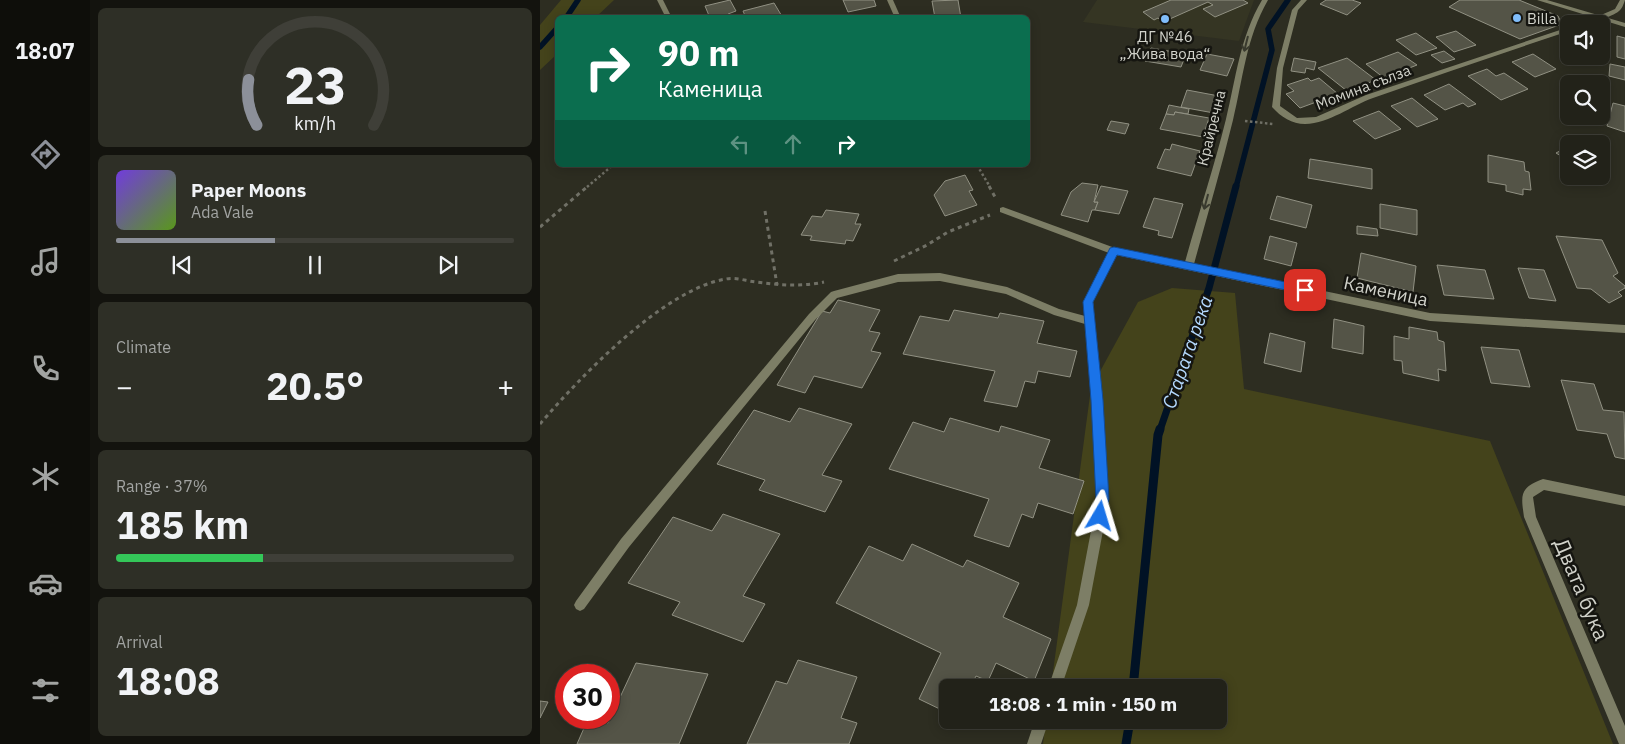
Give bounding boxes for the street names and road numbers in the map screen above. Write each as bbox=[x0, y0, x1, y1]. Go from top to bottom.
street label: Момина сълза bbox=[1313, 60, 1413, 114]
street label: Крайречна bbox=[1192, 88, 1230, 168]
street label: Каменица bbox=[1342, 271, 1431, 311]
street label: Двата бука bbox=[1548, 534, 1616, 644]

